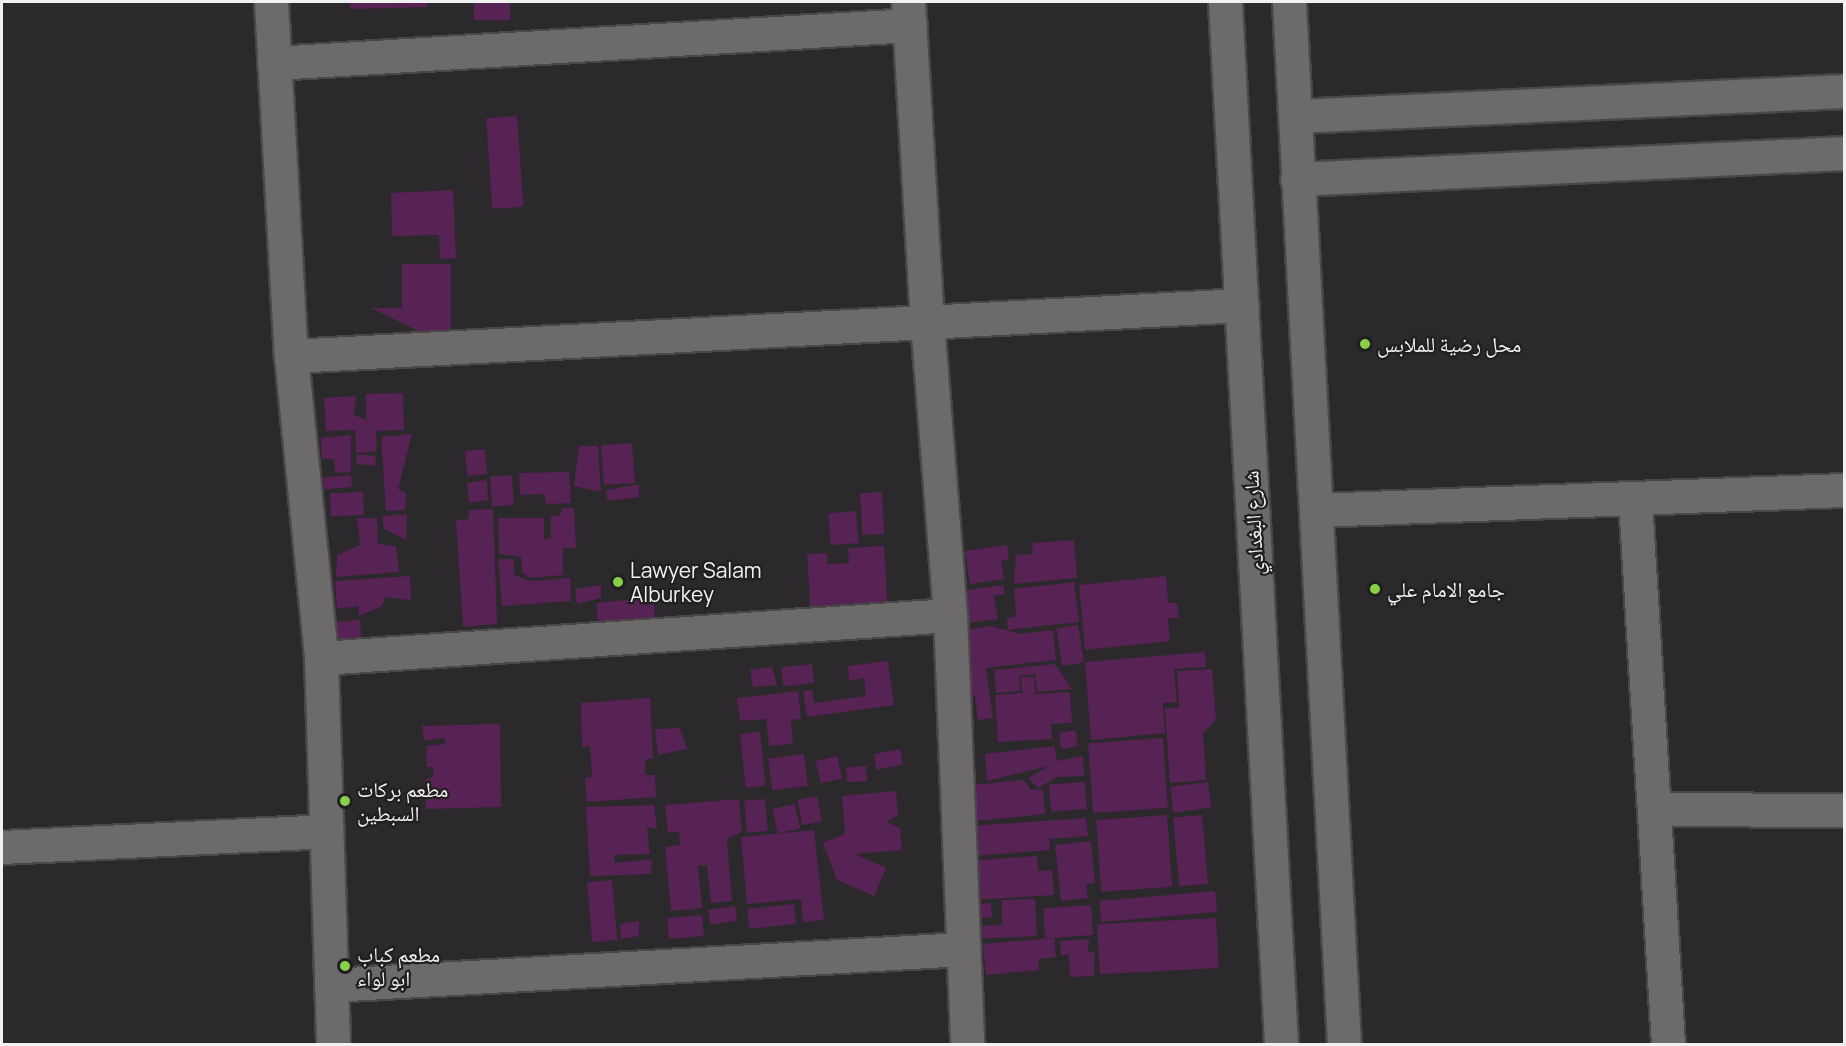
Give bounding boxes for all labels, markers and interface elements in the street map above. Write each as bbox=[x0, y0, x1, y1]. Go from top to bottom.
place label: محل رضية للملابس bbox=[1377, 331, 1521, 357]
marker: محل رضية للملابس bbox=[1358, 337, 1372, 351]
street label: شارع البغدادي bbox=[1238, 470, 1268, 576]
place label: Lawyer Salam Alburkey bbox=[630, 557, 762, 607]
marker: Lawyer Salam Alburkey bbox=[611, 575, 625, 589]
place label: جامع الامام علي bbox=[1387, 576, 1505, 602]
marker: جامع الامام علي bbox=[1368, 582, 1382, 596]
place label: مطعم بركات السبطين bbox=[357, 776, 448, 826]
marker: مطعم بركات السبطين bbox=[338, 794, 352, 808]
place label: مطعم كباب ابو لواء bbox=[357, 941, 440, 991]
marker: مطعم كباب ابو لواء bbox=[338, 959, 352, 973]

